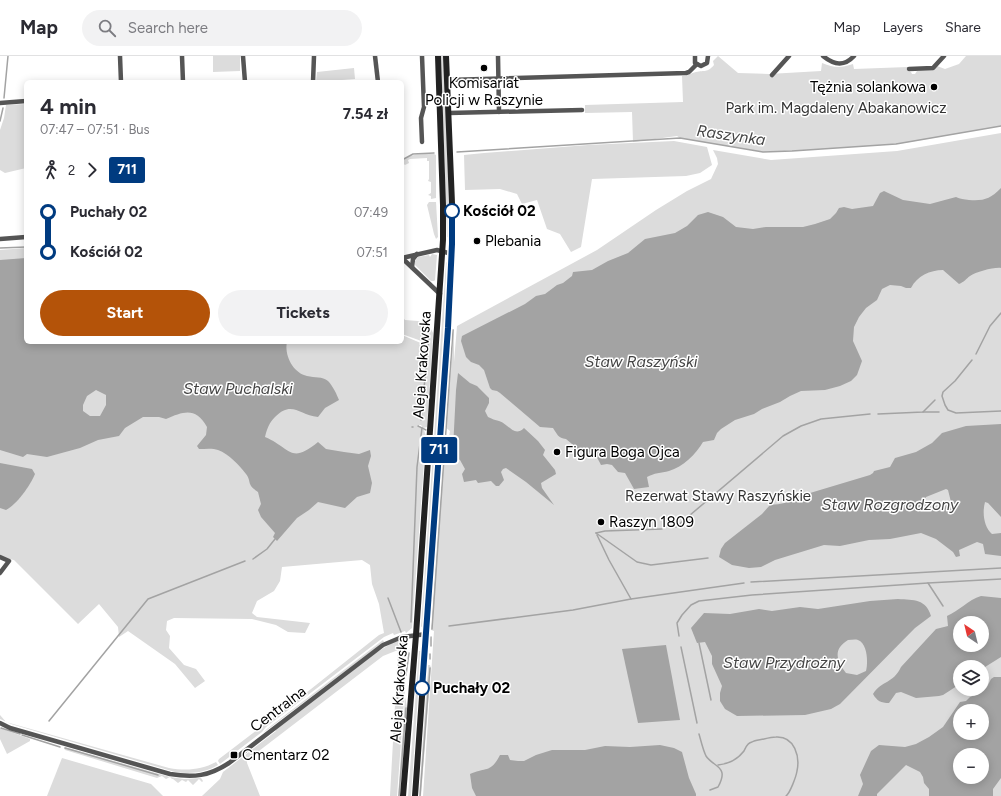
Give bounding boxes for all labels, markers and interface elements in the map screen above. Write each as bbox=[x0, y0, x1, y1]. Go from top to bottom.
search box bbox=[82, 10, 362, 46]
text: Map bbox=[20, 16, 58, 39]
icon: search bbox=[96, 17, 118, 39]
text: Search here bbox=[128, 19, 208, 37]
text: Map bbox=[833, 19, 861, 36]
text: Layers bbox=[883, 19, 923, 36]
text: Share bbox=[945, 19, 981, 36]
marker: Komisariat Policji w Raszynie bbox=[479, 63, 489, 73]
place label: Komisariat Policji w Raszynie bbox=[425, 74, 543, 109]
place label: Tężnia solankowa bbox=[810, 78, 926, 96]
marker: Tężnia solankowa bbox=[929, 82, 939, 92]
text: 4 min bbox=[40, 93, 97, 120]
park label: Park im. Magdaleny Abakanowicz bbox=[725, 99, 947, 117]
text: 7.54 zł bbox=[343, 105, 388, 123]
water label: Raszynka bbox=[695, 121, 767, 149]
text: 07:47 – 07:51 · Bus bbox=[40, 122, 150, 137]
icon: walk bbox=[40, 159, 62, 181]
icon: forward bbox=[81, 159, 103, 181]
text: 711 bbox=[117, 161, 137, 178]
text: 2 bbox=[68, 163, 75, 178]
place label: Kościół 02 bbox=[463, 202, 536, 220]
text: Puchały 02 bbox=[70, 203, 147, 221]
marker: Kościół 02 bbox=[444, 203, 460, 219]
text: 07:49 bbox=[354, 205, 388, 220]
place label: Plebania bbox=[485, 232, 541, 250]
marker: Plebania bbox=[472, 236, 482, 246]
text: Kościół 02 bbox=[70, 243, 143, 261]
text: 07:51 bbox=[357, 245, 388, 260]
button: Start bbox=[40, 290, 210, 336]
button: Tickets bbox=[218, 290, 388, 336]
street label: Aleja Krakowska bbox=[409, 310, 435, 420]
water label: Staw Raszyński bbox=[584, 352, 698, 371]
water label: Staw Puchalski bbox=[183, 379, 293, 398]
line badge: 711 bbox=[416, 437, 462, 463]
text: 711 bbox=[429, 441, 449, 458]
place label: Figura Boga Ojca bbox=[565, 443, 680, 461]
marker: Figura Boga Ojca bbox=[552, 447, 562, 457]
park label: Rezerwat Stawy Raszyńskie bbox=[625, 487, 811, 505]
water label: Staw Rozgrodzony bbox=[822, 495, 959, 514]
place label: Raszyn 1809 bbox=[609, 513, 694, 531]
marker: Raszyn 1809 bbox=[596, 517, 606, 527]
north arrow bbox=[953, 616, 989, 652]
map controls bbox=[953, 616, 989, 784]
street label: Aleja Krakowska bbox=[386, 634, 412, 744]
water label: Staw Przydrożny bbox=[723, 653, 845, 672]
button: layers bbox=[953, 660, 989, 696]
place label: Puchały 02 bbox=[433, 679, 510, 697]
marker: Puchały 02 bbox=[414, 680, 430, 696]
street label: Centralna bbox=[247, 682, 309, 736]
button: + bbox=[953, 704, 989, 740]
place label: Cmentarz 02 bbox=[242, 746, 330, 764]
button: − bbox=[953, 748, 989, 784]
marker: Cmentarz 02 bbox=[229, 750, 239, 760]

